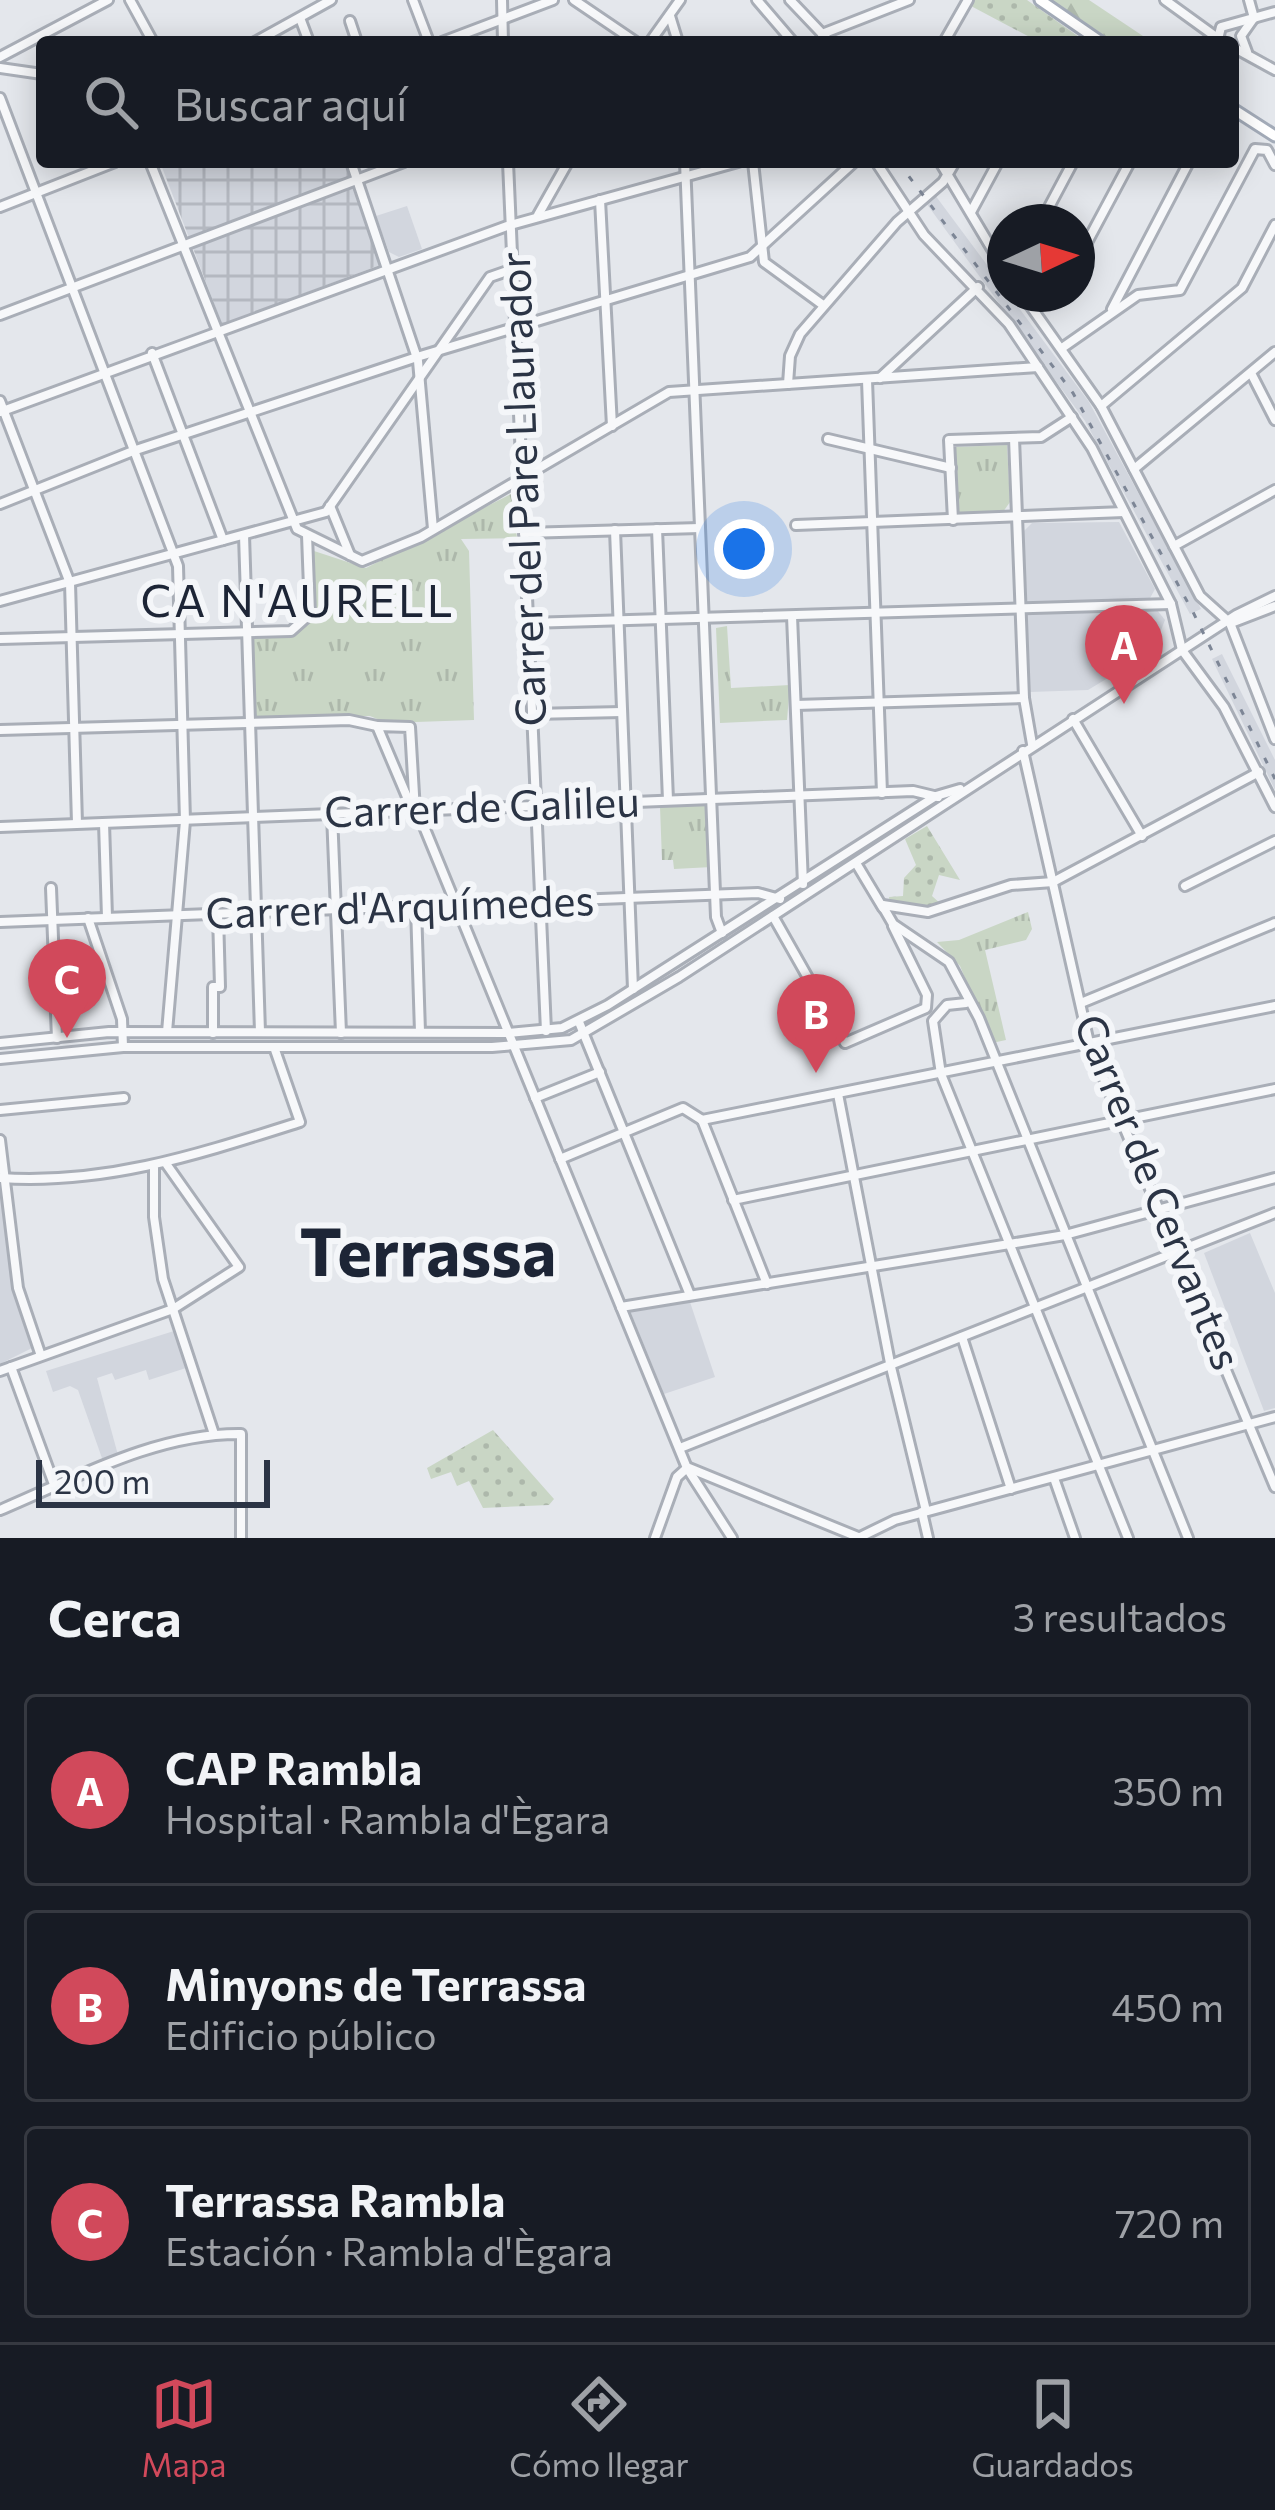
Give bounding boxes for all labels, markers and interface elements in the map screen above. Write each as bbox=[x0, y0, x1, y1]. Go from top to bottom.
search box bbox=[36, 36, 1239, 168]
icon: search bbox=[78, 69, 144, 135]
text: Buscar aquí bbox=[174, 75, 408, 130]
north arrow bbox=[987, 204, 1095, 312]
street label: Carrer del Pare Llaurador bbox=[487, 251, 555, 727]
your location bbox=[714, 519, 774, 579]
district label: CA N'AURELL bbox=[141, 571, 455, 626]
pin: A bbox=[1085, 605, 1163, 704]
street label: Carrer de Galileu bbox=[323, 774, 640, 836]
street label: Carrer d'Arquímedes bbox=[205, 872, 595, 938]
pin: C bbox=[28, 939, 106, 1038]
pin: B bbox=[777, 974, 855, 1073]
street label: Carrer de Cervantes bbox=[1065, 1006, 1255, 1376]
district label: Terrassa bbox=[299, 1209, 557, 1290]
scale bar bbox=[36, 1454, 270, 1507]
text: 200 m bbox=[54, 1460, 150, 1501]
text: Cerca bbox=[48, 1585, 182, 1648]
text: 3 resultados bbox=[1013, 1592, 1227, 1640]
text: CAP Rambla bbox=[165, 1739, 422, 1794]
text: A bbox=[76, 1766, 104, 1814]
text: 350 m bbox=[1112, 1766, 1224, 1814]
text: Hospital · Rambla d'Ègara bbox=[165, 1794, 610, 1842]
text: Minyons de Terrassa bbox=[165, 1955, 587, 2010]
text: B bbox=[77, 1982, 103, 2030]
text: 450 m bbox=[1111, 1982, 1224, 2030]
text: Edificio público bbox=[165, 2010, 437, 2058]
text: Terrassa Rambla bbox=[165, 2171, 505, 2226]
text: C bbox=[77, 2198, 103, 2246]
text: 720 m bbox=[1115, 2198, 1224, 2246]
text: Estación · Rambla d'Ègara bbox=[165, 2226, 613, 2274]
tab: Mapa bbox=[141, 2371, 227, 2484]
tab: Cómo llegar bbox=[509, 2371, 689, 2484]
tab: Guardados bbox=[971, 2371, 1134, 2484]

